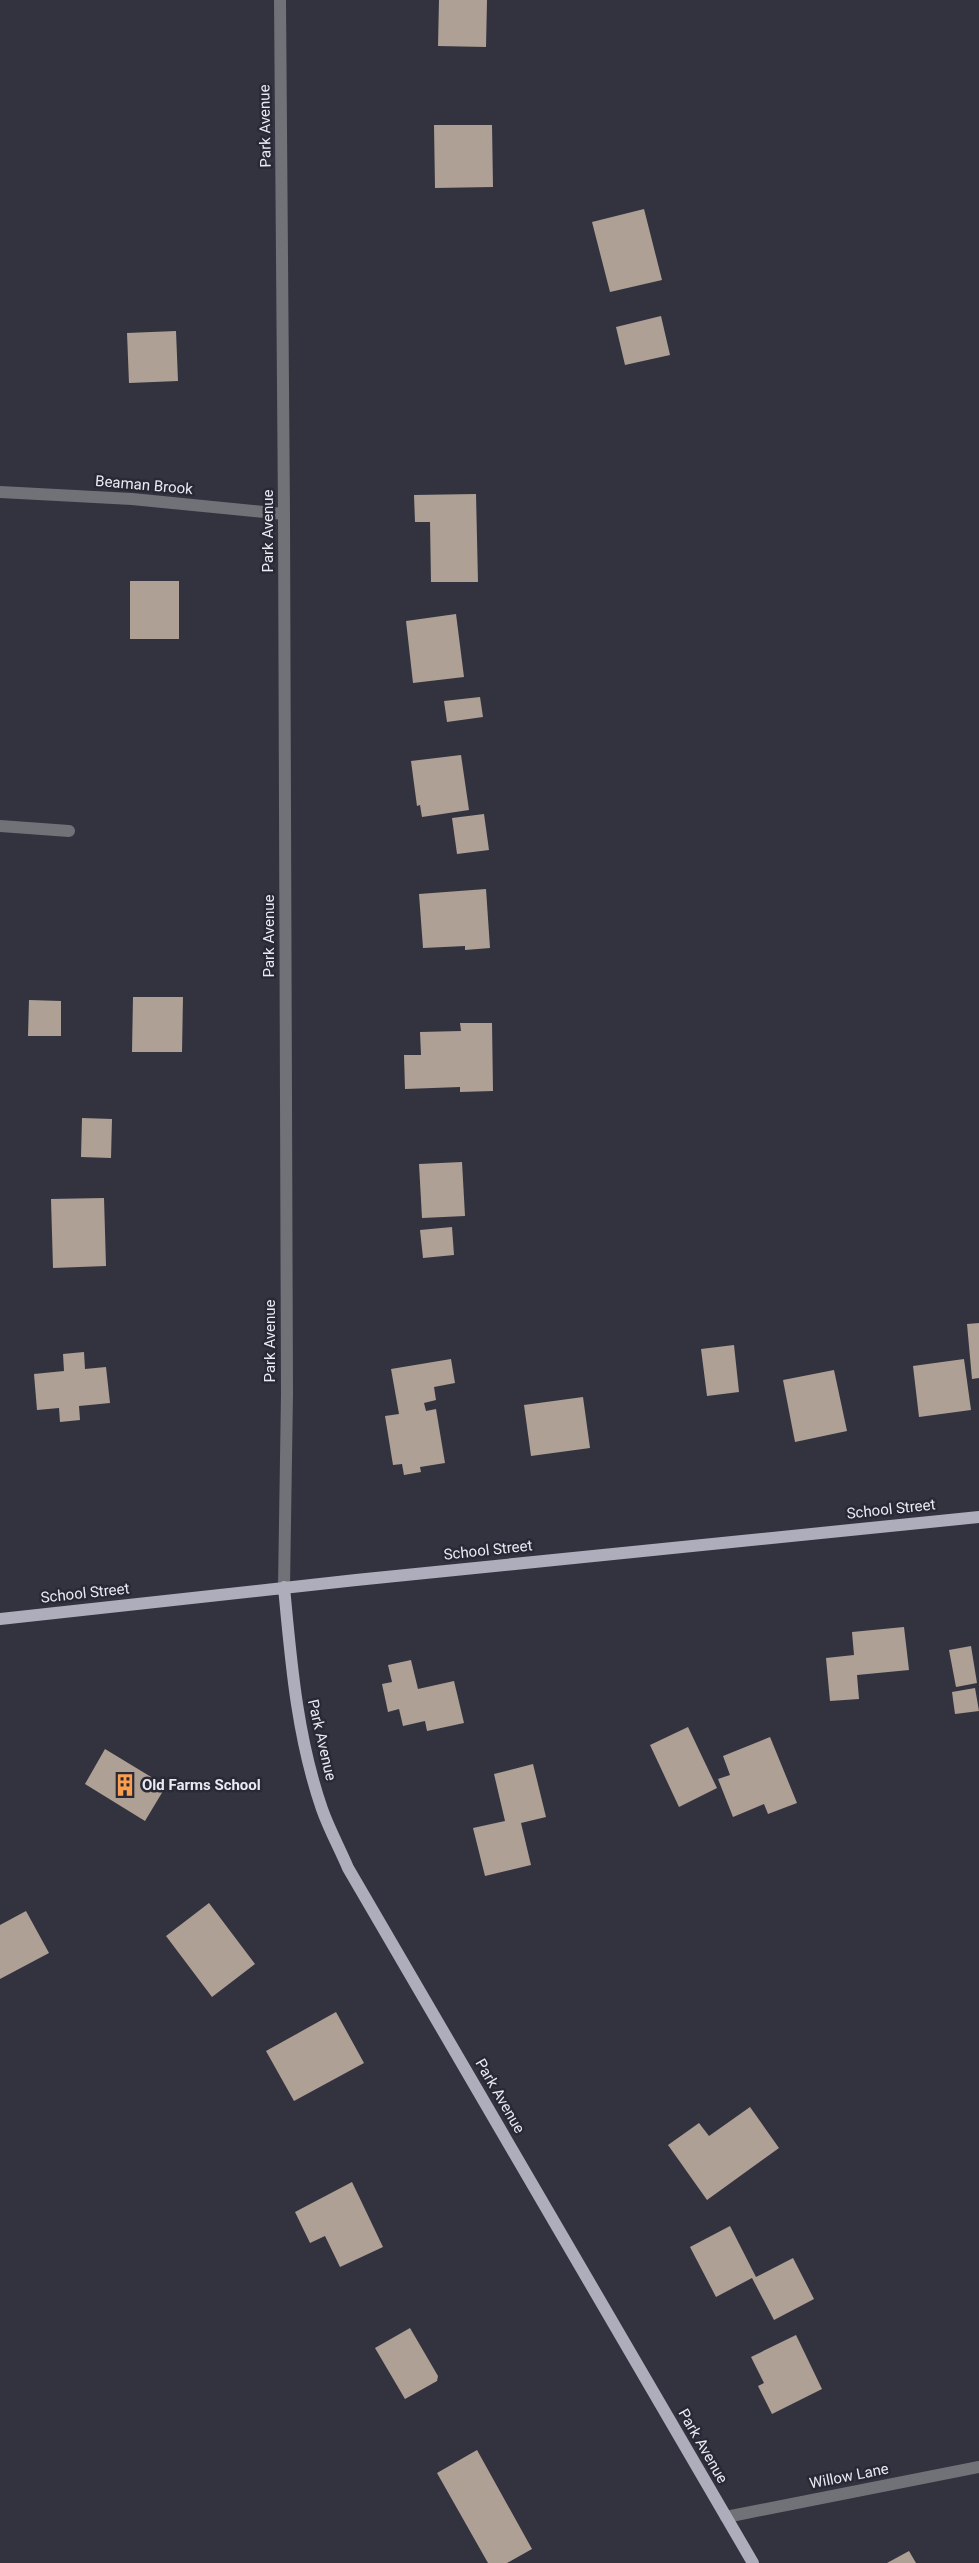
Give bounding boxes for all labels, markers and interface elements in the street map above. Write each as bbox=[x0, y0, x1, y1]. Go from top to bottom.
street label: Park Avenue bbox=[255, 84, 275, 168]
street label: Beaman Brook bbox=[95, 472, 194, 498]
street label: Park Avenue bbox=[259, 489, 277, 573]
street label: Park Avenue bbox=[260, 894, 278, 978]
street label: Park Avenue bbox=[261, 1299, 279, 1383]
street label: School Street bbox=[846, 1495, 936, 1523]
street label: School Street bbox=[443, 1536, 533, 1564]
street label: School Street bbox=[40, 1579, 130, 1607]
street label: Park Avenue bbox=[304, 1698, 340, 1783]
building icon: Old Farms School bbox=[112, 1772, 138, 1798]
place label: Old Farms School bbox=[142, 1776, 261, 1794]
street label: Park Avenue bbox=[471, 2056, 529, 2136]
street label: Park Avenue bbox=[674, 2406, 732, 2486]
street label: Willow Lane bbox=[808, 2459, 890, 2492]

